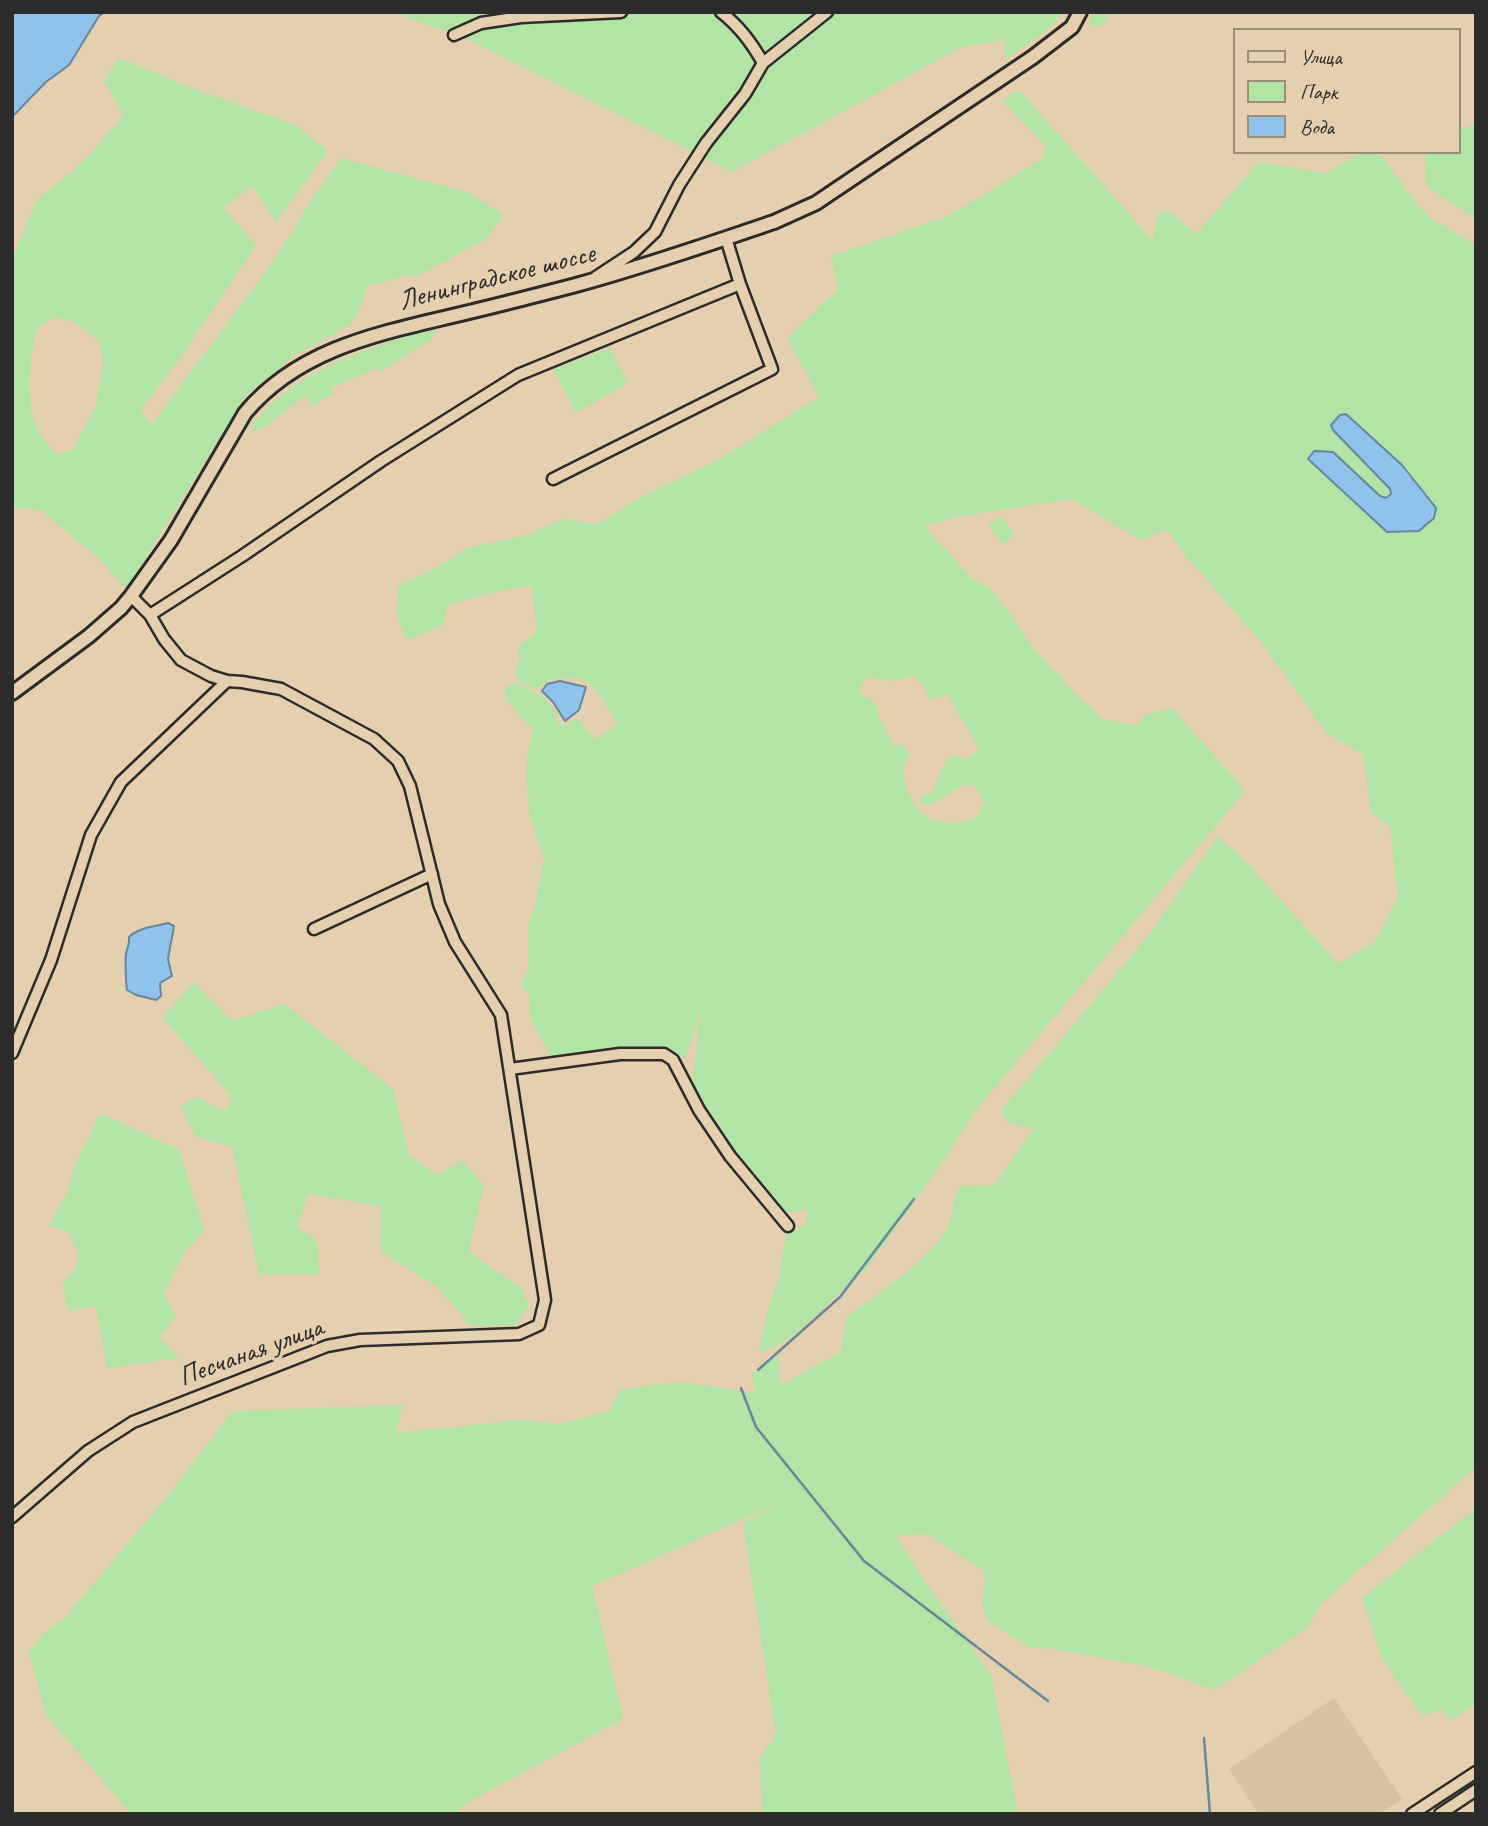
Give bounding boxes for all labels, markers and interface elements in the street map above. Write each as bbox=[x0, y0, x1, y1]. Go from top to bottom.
legend bbox=[1232, 28, 1460, 154]
text: Улица bbox=[1300, 44, 1342, 70]
text: Парк bbox=[1300, 79, 1337, 105]
text: Вода bbox=[1300, 114, 1334, 140]
street label: Ленинградское шоссе bbox=[395, 237, 599, 319]
street label: Песчаная улица bbox=[174, 1311, 328, 1395]

